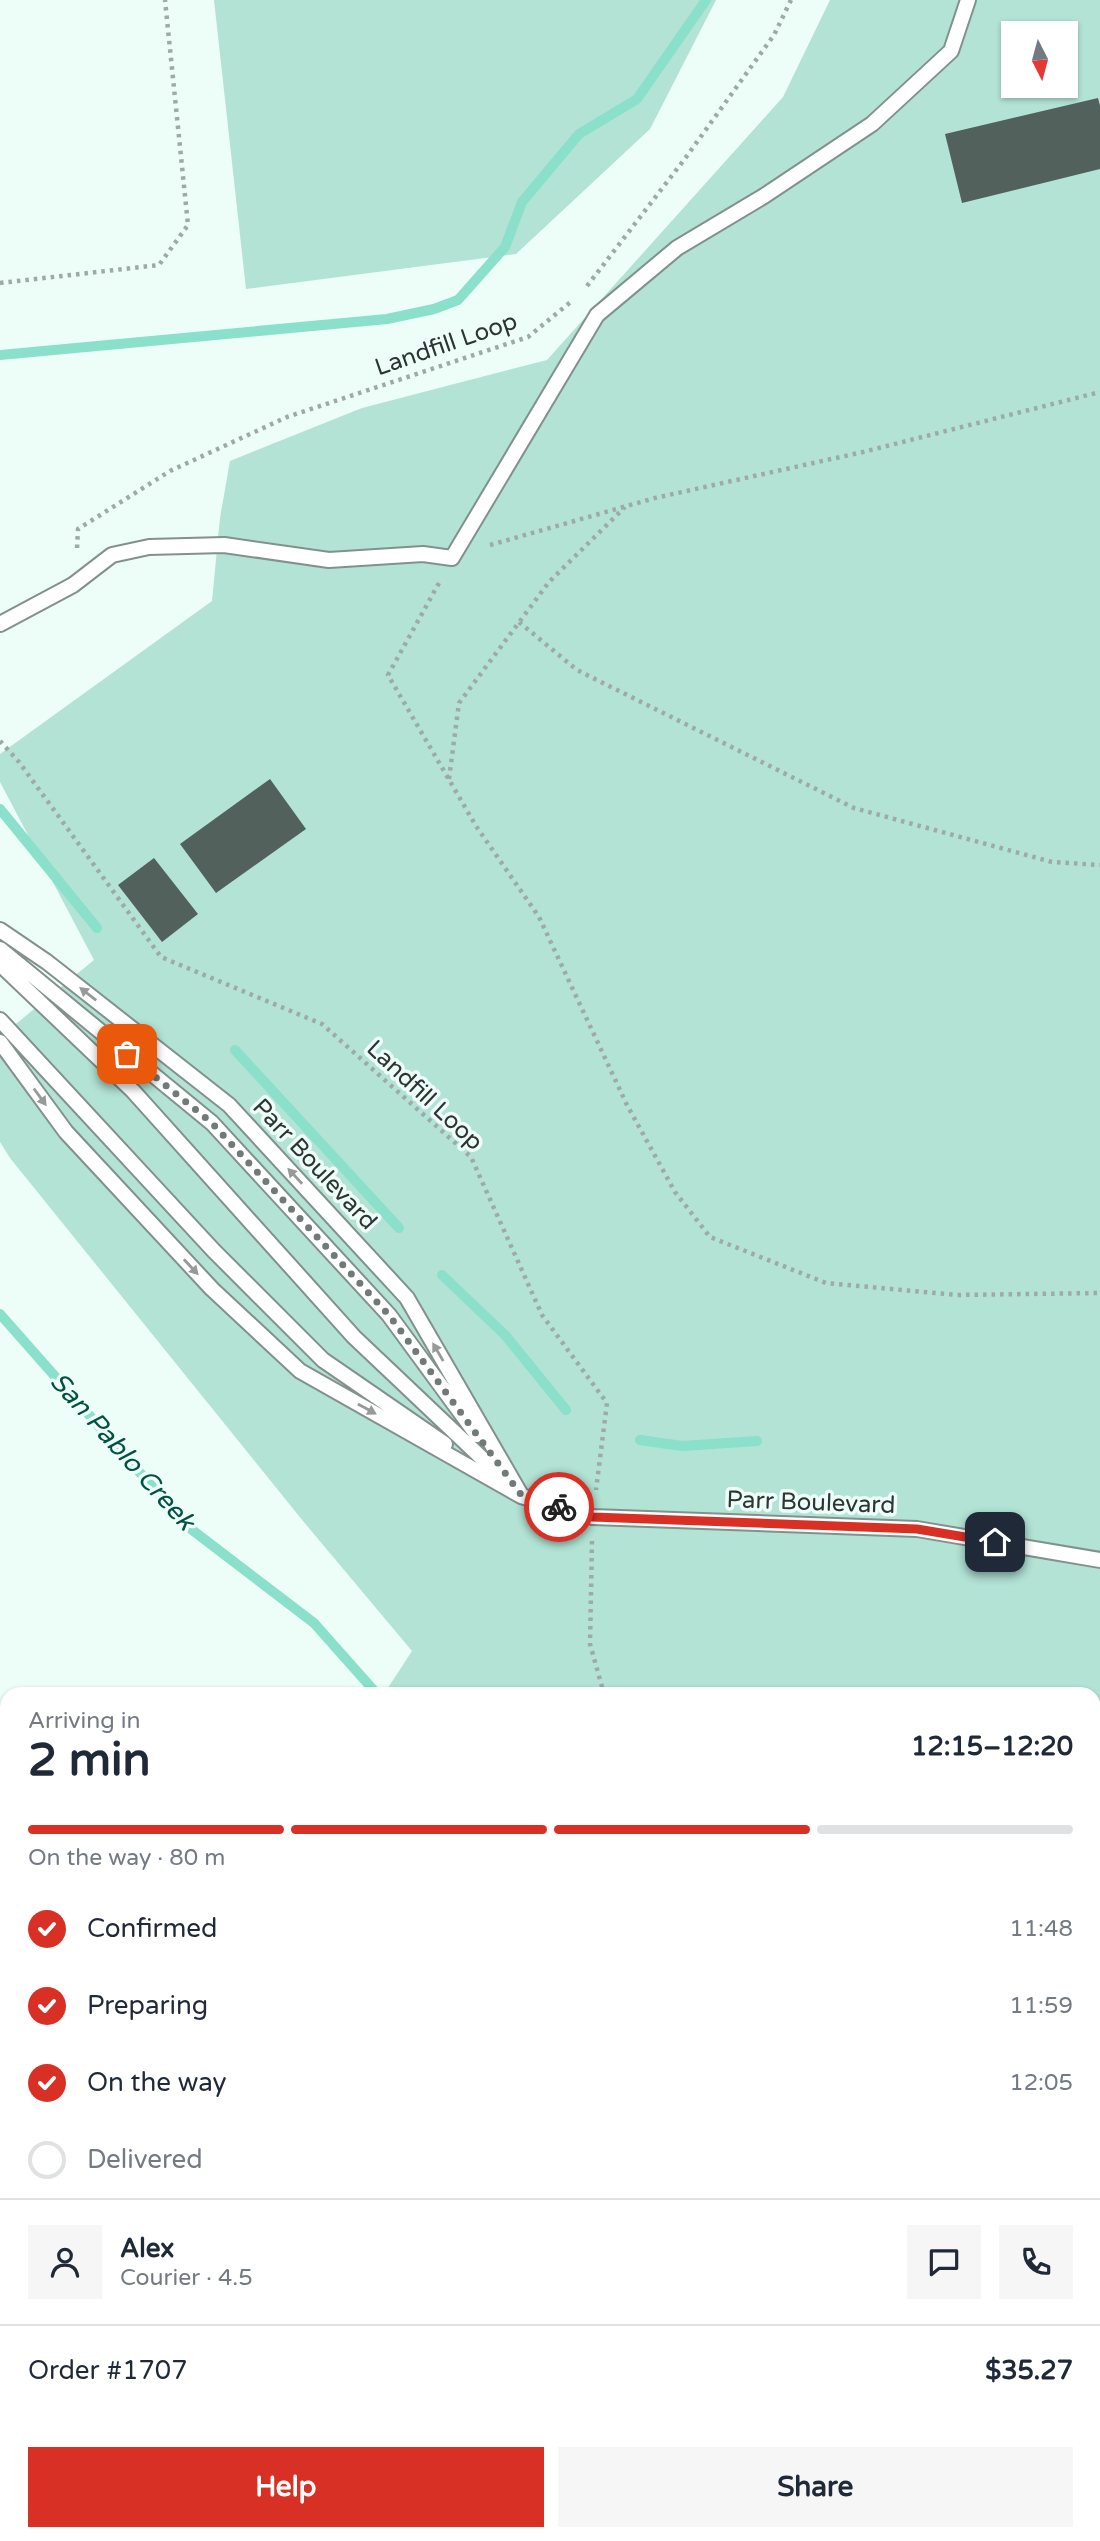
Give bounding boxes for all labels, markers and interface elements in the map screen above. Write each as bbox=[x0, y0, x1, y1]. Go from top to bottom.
north arrow bbox=[1001, 21, 1078, 98]
map controls bbox=[1001, 21, 1078, 98]
street label: Landfill Loop bbox=[371, 307, 521, 382]
one-way arrow bbox=[79, 988, 97, 1002]
pin bbox=[97, 1024, 157, 1084]
street label: Landfill Loop bbox=[360, 1034, 489, 1157]
icon: bag bbox=[108, 1035, 146, 1073]
one-way arrow bbox=[33, 1088, 47, 1106]
street label: Parr Boulevard bbox=[246, 1093, 383, 1236]
one-way arrow bbox=[287, 1167, 303, 1185]
one-way arrow bbox=[183, 1258, 199, 1276]
one-way arrow bbox=[432, 1342, 444, 1361]
water label: San Pablo Creek bbox=[44, 1366, 203, 1538]
one-way arrow bbox=[357, 1403, 376, 1415]
courier bbox=[524, 1472, 594, 1542]
street label: Parr Boulevard bbox=[726, 1485, 896, 1520]
icon: bike bbox=[540, 1488, 578, 1526]
pin bbox=[965, 1512, 1025, 1572]
icon: home bbox=[976, 1523, 1014, 1561]
text: Arriving in bbox=[28, 1707, 141, 1735]
text: 12:15–12:20 bbox=[911, 1731, 1073, 1762]
text: 2 min bbox=[28, 1733, 151, 1788]
text: On the way · 80 m bbox=[28, 1844, 225, 1872]
icon: check bbox=[28, 1910, 66, 1948]
text: Confirmed bbox=[87, 1913, 217, 1944]
text: 11:48 bbox=[1009, 1915, 1073, 1943]
icon: check bbox=[28, 1987, 66, 2025]
text: Preparing bbox=[87, 1990, 208, 2021]
text: 11:59 bbox=[1009, 1992, 1073, 2020]
icon: check bbox=[28, 2064, 66, 2102]
text: On the way bbox=[87, 2067, 227, 2098]
text: 12:05 bbox=[1009, 2069, 1073, 2097]
text: Delivered bbox=[87, 2144, 203, 2175]
button: person bbox=[28, 2225, 102, 2299]
button: chat bbox=[907, 2225, 981, 2299]
button: phone bbox=[999, 2225, 1073, 2299]
text: Alex bbox=[120, 2233, 174, 2264]
text: Courier · 4.5 bbox=[120, 2264, 253, 2292]
text: Order #1707 bbox=[28, 2355, 188, 2386]
text: $35.27 bbox=[985, 2355, 1073, 2386]
button: Help bbox=[28, 2447, 544, 2527]
button: Share bbox=[558, 2447, 1073, 2527]

